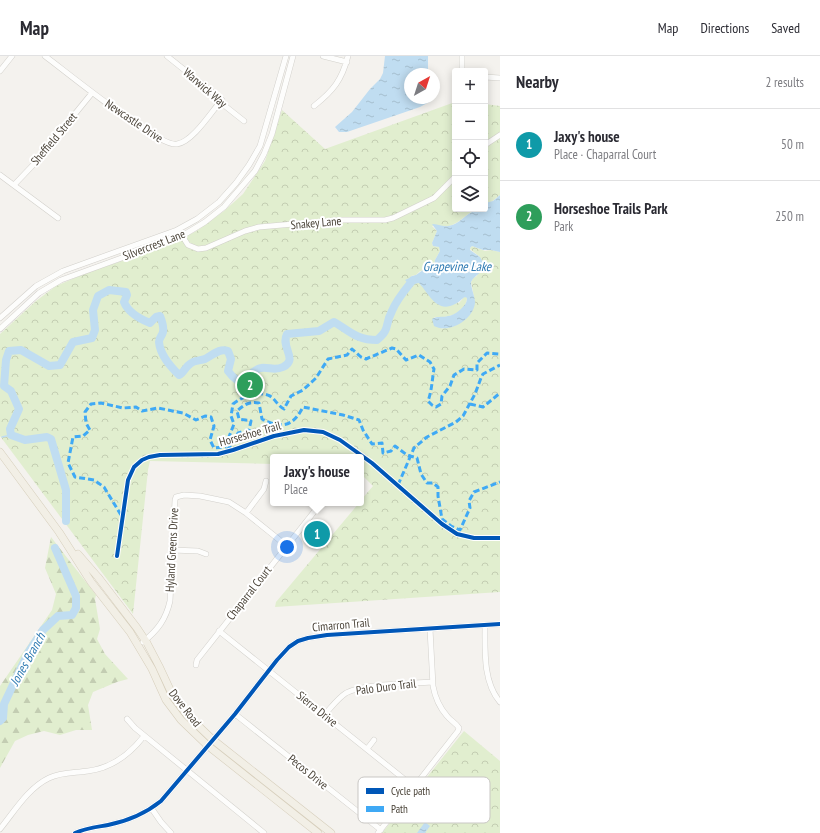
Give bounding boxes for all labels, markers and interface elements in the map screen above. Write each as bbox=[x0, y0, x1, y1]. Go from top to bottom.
text: Map bbox=[20, 16, 49, 40]
text: Map bbox=[658, 19, 678, 37]
text: Directions bbox=[700, 19, 749, 37]
text: Saved bbox=[771, 19, 800, 37]
street label: Warwick Way bbox=[180, 64, 231, 111]
north arrow bbox=[404, 68, 440, 104]
map controls bbox=[452, 68, 488, 212]
button: + bbox=[452, 68, 488, 104]
text: Nearby bbox=[516, 71, 559, 93]
text: 2 results bbox=[765, 74, 804, 91]
street label: Newcastle Drive bbox=[102, 96, 166, 146]
button: − bbox=[452, 104, 488, 140]
street label: Sheffield Street bbox=[27, 109, 80, 168]
text: Jaxy's house bbox=[554, 127, 620, 146]
text: 1 bbox=[526, 136, 532, 153]
text: 50 m bbox=[781, 136, 804, 153]
button: locate bbox=[452, 140, 488, 176]
text: Place · Chaparral Court bbox=[554, 146, 656, 163]
button: layers bbox=[452, 176, 488, 212]
text: Horseshoe Trails Park bbox=[554, 199, 668, 218]
text: 2 bbox=[526, 208, 532, 225]
text: 250 m bbox=[775, 208, 804, 225]
street label: Snakey Lane bbox=[290, 213, 342, 232]
text: Park bbox=[554, 218, 573, 235]
street label: Silvercrest Lane bbox=[120, 226, 187, 263]
water label: Grapevine Lake bbox=[423, 258, 493, 275]
pin: 2 bbox=[237, 370, 263, 400]
street label: Horseshoe Trail bbox=[217, 418, 283, 449]
popup bbox=[270, 454, 364, 506]
text: Jaxy's house bbox=[284, 462, 350, 481]
text: Place bbox=[284, 481, 308, 498]
street label: Hyland Greens Drive bbox=[162, 507, 181, 592]
pin: 1 bbox=[304, 519, 330, 549]
your location bbox=[277, 537, 297, 557]
street label: Chaparral Court bbox=[223, 562, 275, 623]
street label: Cimarron Trail bbox=[312, 614, 371, 634]
water label: Jones Branch bbox=[5, 629, 50, 690]
street label: Palo Duro Trail bbox=[355, 675, 417, 698]
street label: Dove Road bbox=[166, 686, 205, 730]
street label: Sierra Drive bbox=[294, 688, 341, 730]
street label: Pecos Drive bbox=[285, 751, 332, 792]
legend bbox=[358, 777, 490, 823]
text: Cycle path bbox=[391, 784, 430, 798]
text: Path bbox=[391, 802, 408, 816]

